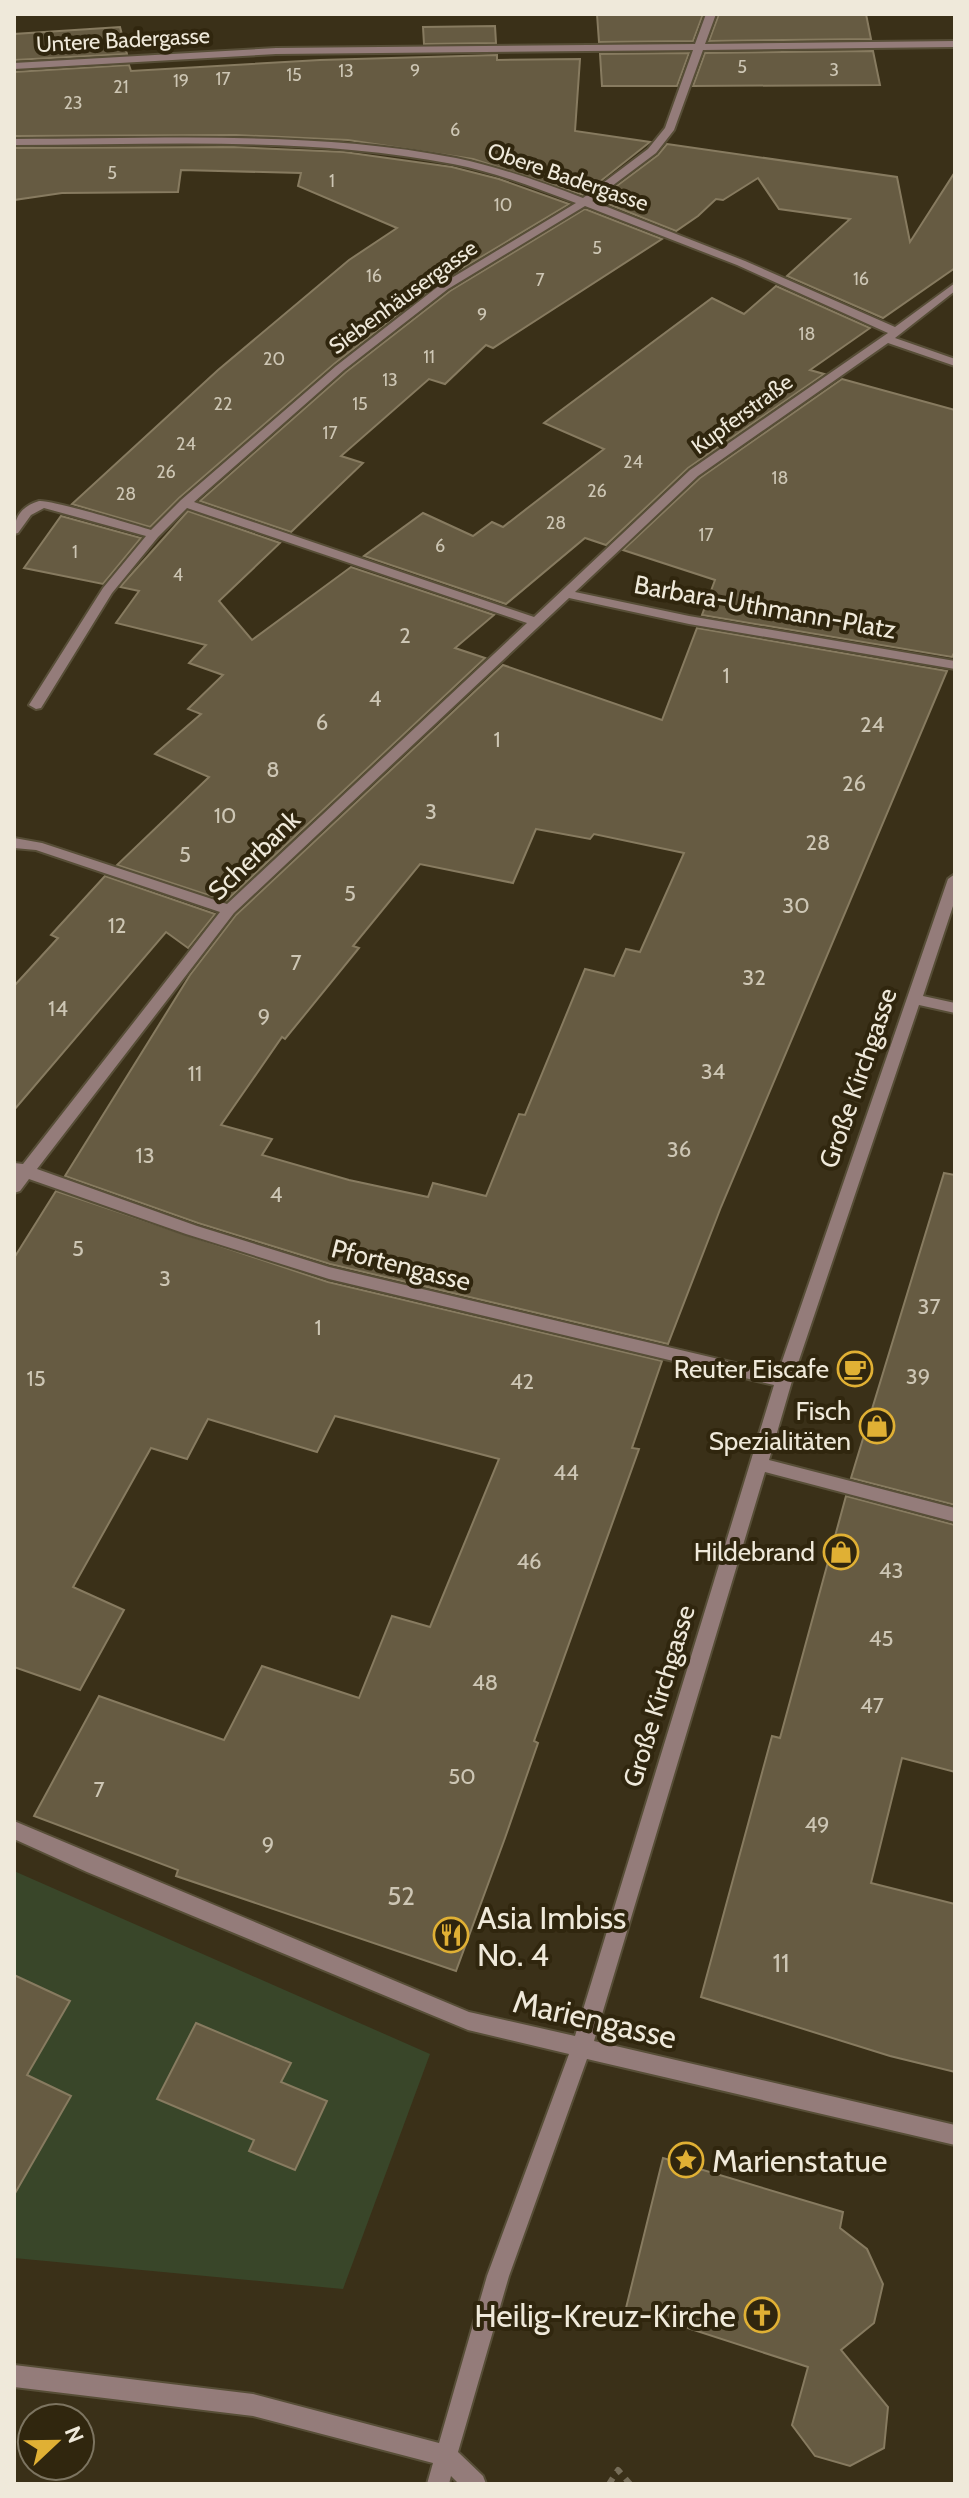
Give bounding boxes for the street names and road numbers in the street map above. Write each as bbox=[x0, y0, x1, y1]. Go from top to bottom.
street label: Untere Badergasse bbox=[35, 22, 211, 58]
street label: Obere Badergasse bbox=[484, 137, 652, 217]
street label: Siebenhäusergasse bbox=[324, 234, 482, 360]
street label: Kupferstraße bbox=[686, 368, 798, 460]
street label: Barbara-Uthmann-Platz bbox=[631, 568, 899, 646]
street label: Scherbank bbox=[201, 803, 307, 907]
street label: Große Kirchgasse bbox=[812, 984, 904, 1172]
street label: Pfortengasse bbox=[328, 1232, 474, 1298]
street label: Große Kirchgasse bbox=[616, 1601, 702, 1791]
street label: Mariengasse bbox=[509, 1981, 681, 2057]

